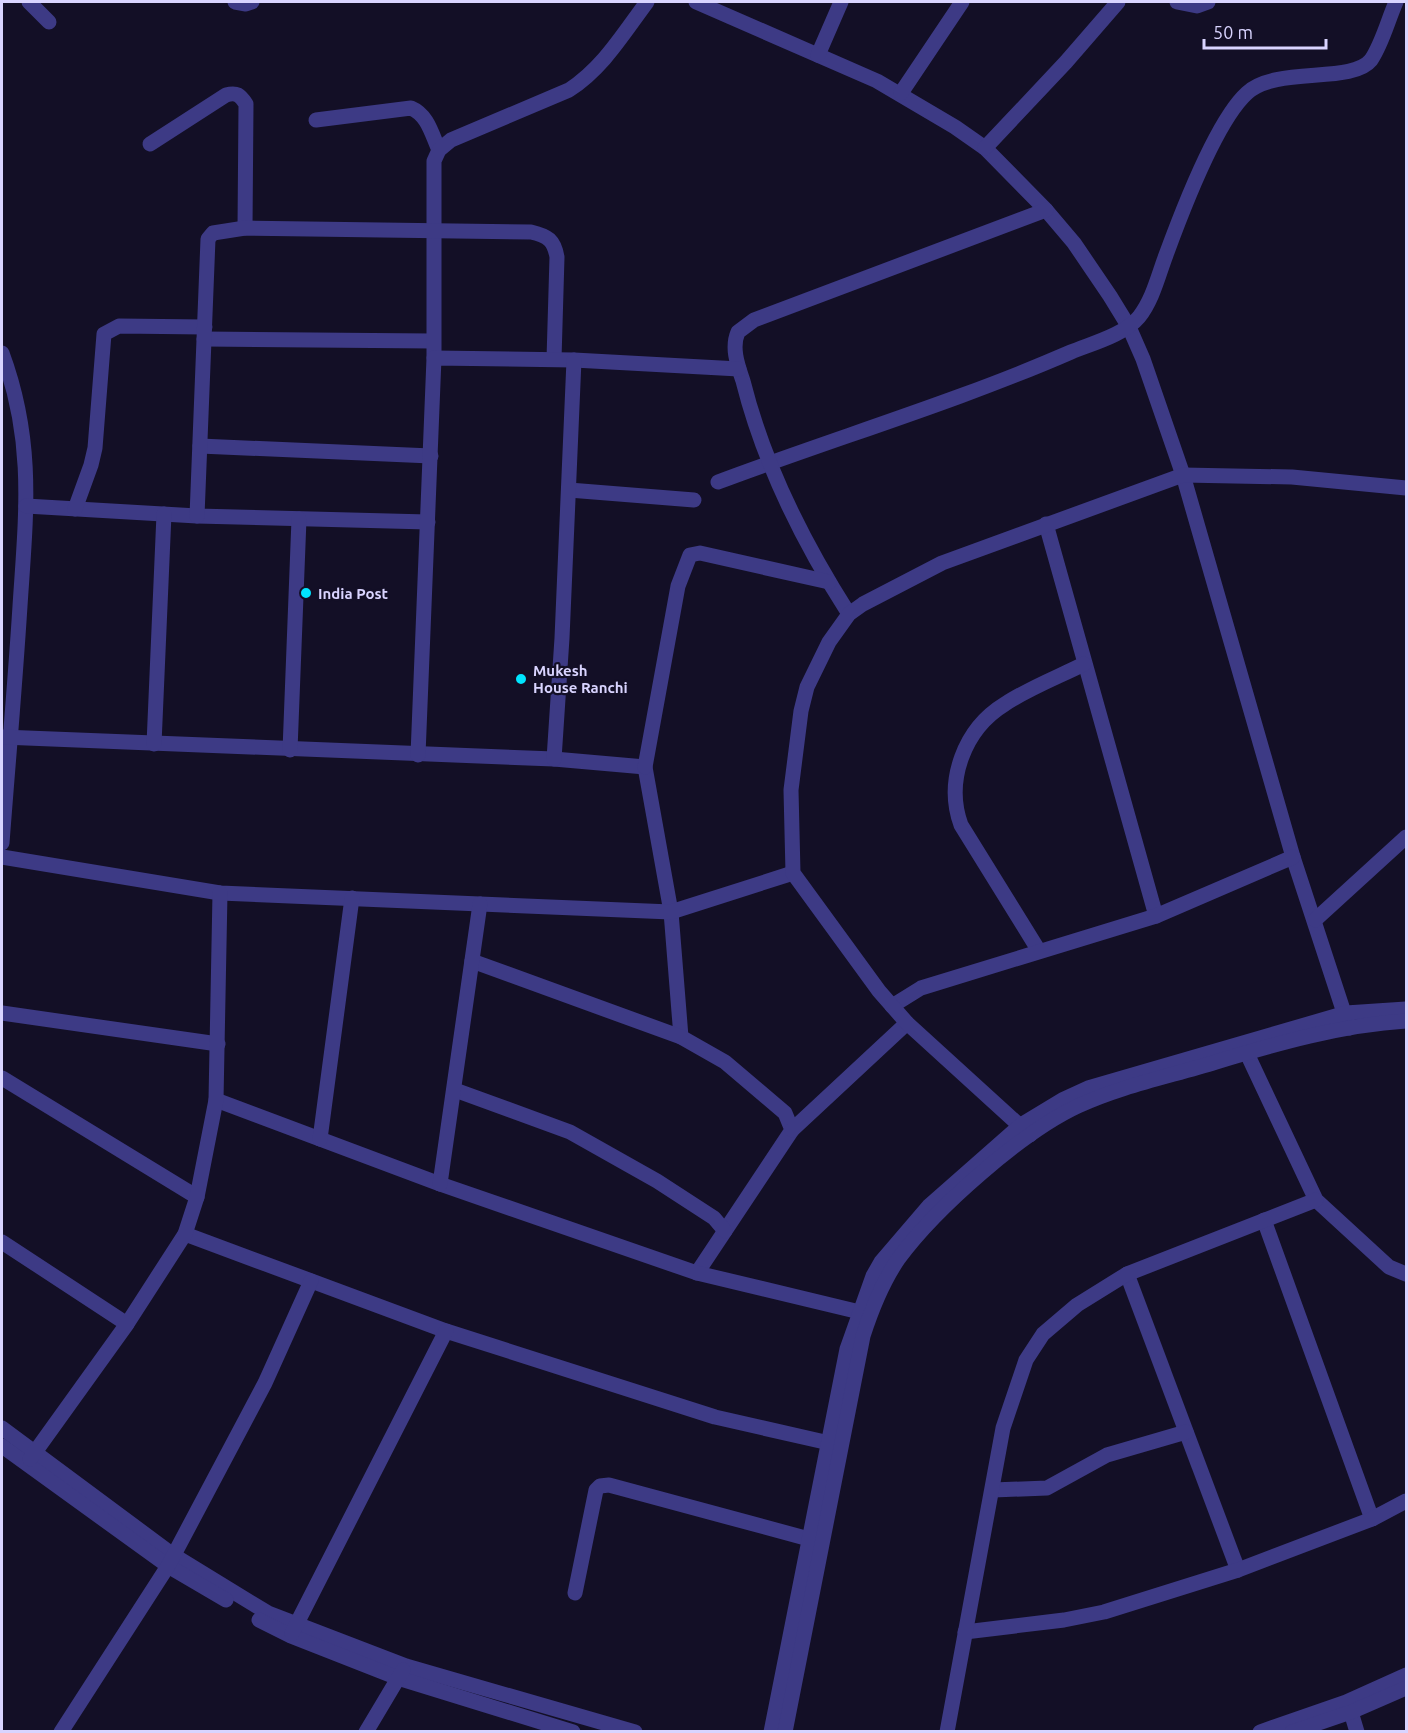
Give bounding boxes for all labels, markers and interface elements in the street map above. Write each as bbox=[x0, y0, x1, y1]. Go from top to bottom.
scale bar bbox=[1204, 12, 1326, 50]
text: 50 m bbox=[1213, 22, 1253, 42]
place label: India Post bbox=[318, 585, 389, 602]
marker: India Post bbox=[299, 586, 313, 600]
place label: Mukesh House Ranchi bbox=[533, 662, 628, 696]
marker: Mukesh House Ranchi bbox=[514, 672, 528, 686]

